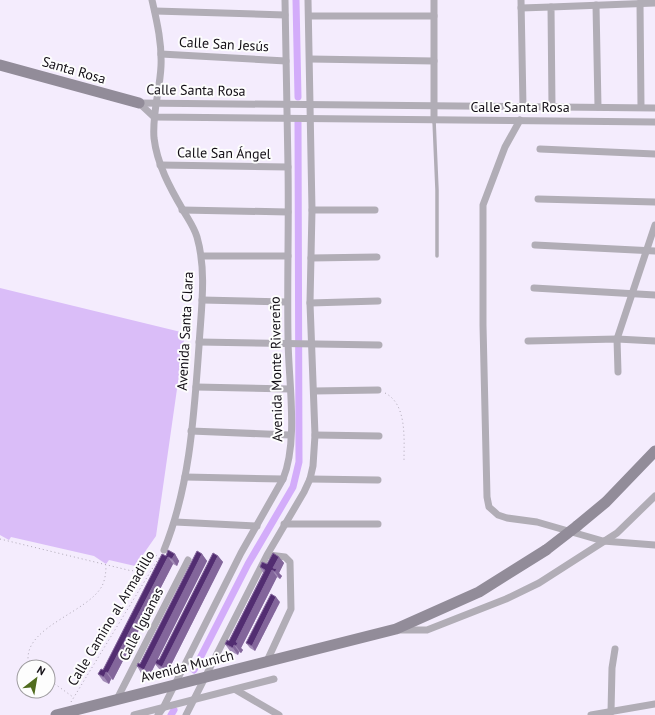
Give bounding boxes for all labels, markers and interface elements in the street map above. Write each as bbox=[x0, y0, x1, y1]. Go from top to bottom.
street label: Calle San Jesús bbox=[179, 33, 270, 55]
street label: Santa Rosa bbox=[40, 52, 108, 88]
street label: Calle Santa Rosa bbox=[146, 80, 246, 100]
street label: Calle Santa Rosa bbox=[470, 98, 570, 116]
street label: Calle San Ángel bbox=[177, 143, 271, 163]
street label: Avenida Santa Clara bbox=[173, 271, 197, 391]
street label: Avenida Monte Rivereño bbox=[266, 296, 286, 442]
street label: Calle Camino al Armadillo bbox=[63, 547, 159, 689]
street label: Calle Iguanas bbox=[115, 584, 167, 664]
street label: Avenida Munich bbox=[139, 646, 235, 686]
north arrow bbox=[16, 659, 56, 699]
text: N bbox=[34, 663, 48, 678]

